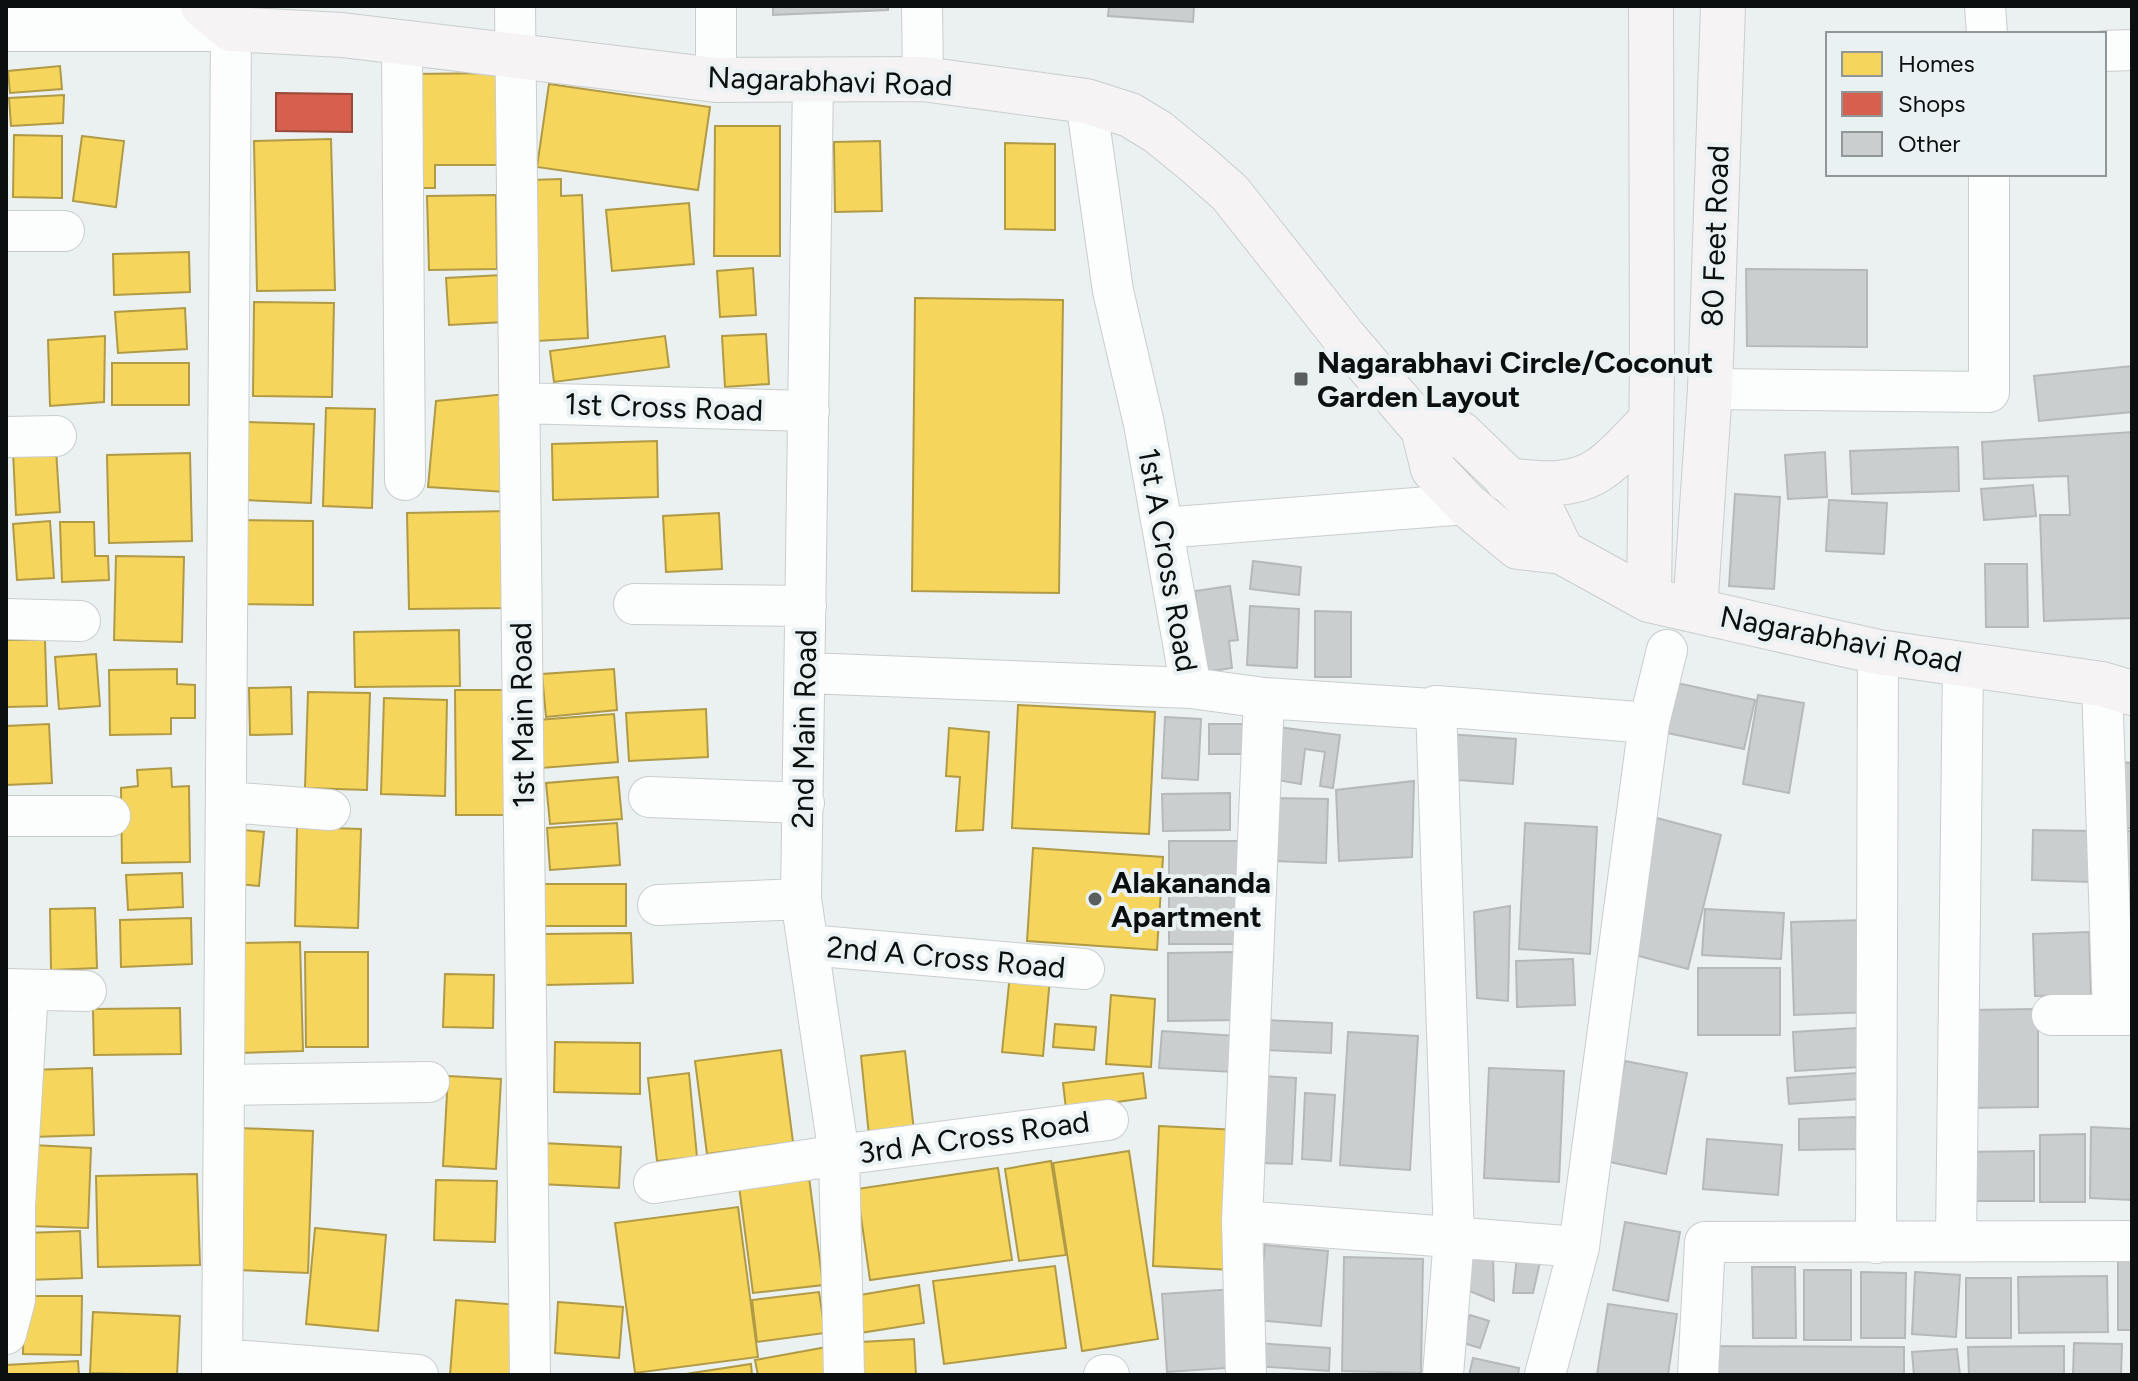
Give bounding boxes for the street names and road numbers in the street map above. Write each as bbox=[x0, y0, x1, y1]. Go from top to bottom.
street label: Nagarabhavi Road bbox=[707, 58, 953, 104]
street label: 80 Feet Road bbox=[1693, 145, 1737, 327]
street label: 1st Cross Road bbox=[564, 385, 764, 429]
street label: 1st A Cross Road bbox=[1130, 445, 1206, 675]
street label: Nagarabhavi Road bbox=[1717, 597, 1965, 681]
street label: 1st Main Road bbox=[502, 622, 542, 808]
street label: 2nd Main Road bbox=[784, 629, 824, 829]
street label: 2nd A Cross Road bbox=[825, 928, 1067, 986]
street label: 3rd A Cross Road bbox=[856, 1102, 1092, 1172]

